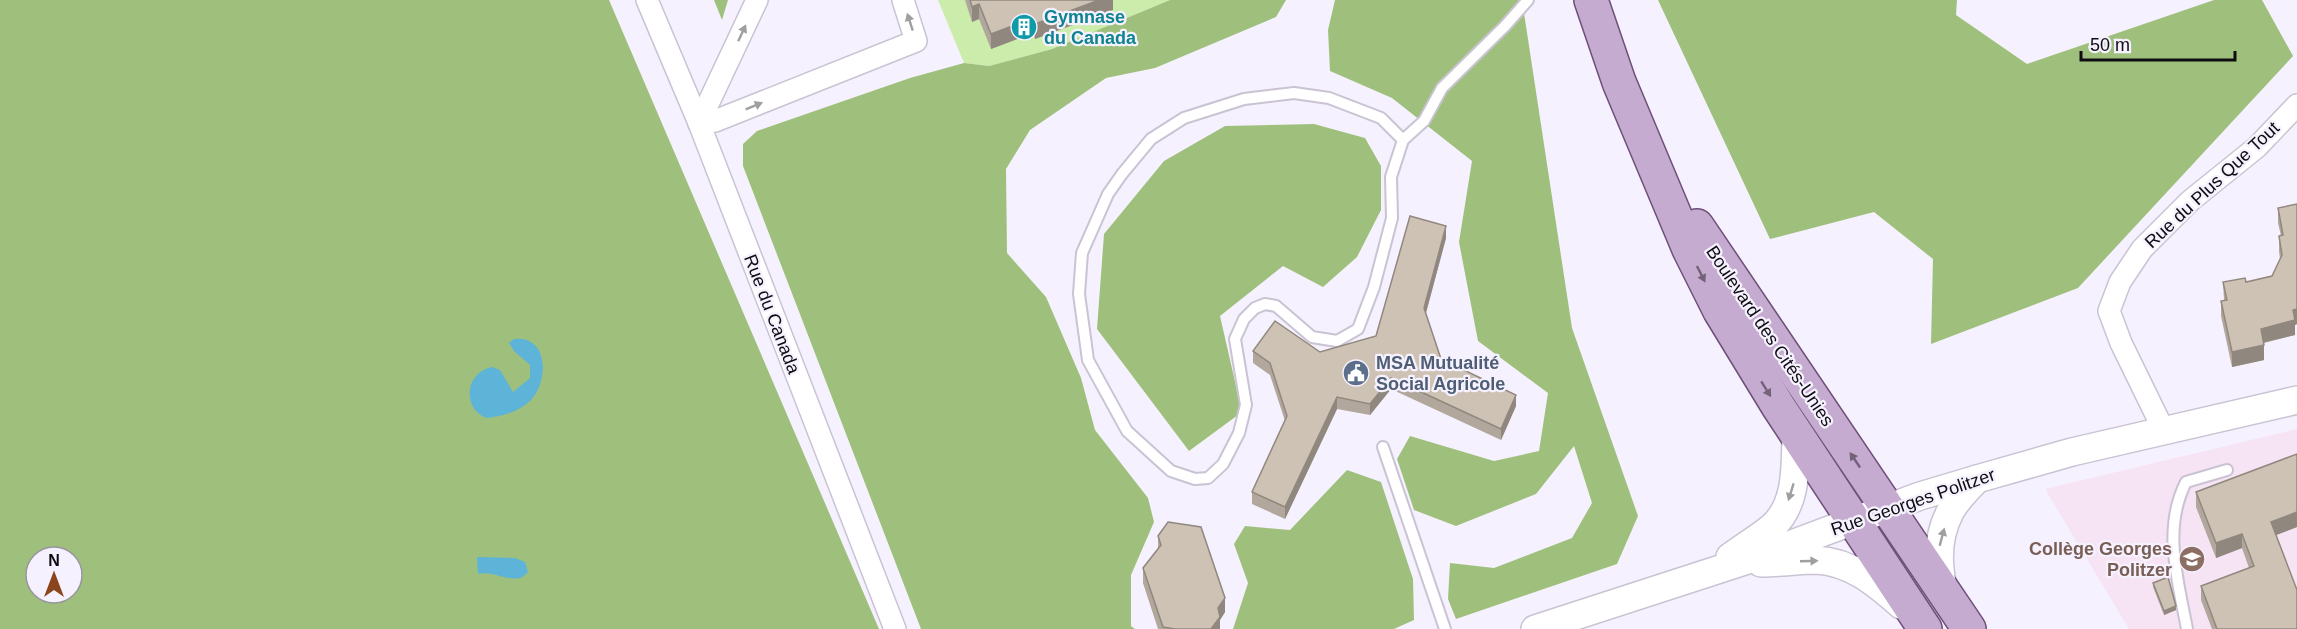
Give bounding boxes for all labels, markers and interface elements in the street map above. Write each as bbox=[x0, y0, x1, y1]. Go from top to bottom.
place label: Gymnase du Canada bbox=[1044, 7, 1137, 48]
building icon: Gymnase du Canada bbox=[1009, 12, 1039, 42]
one-way arrow bbox=[905, 13, 914, 31]
one-way arrow bbox=[737, 24, 746, 41]
scale bar bbox=[2081, 24, 2236, 62]
text: 50 m bbox=[2090, 35, 2130, 55]
one-way arrow bbox=[745, 101, 763, 110]
street label: Rue du Plus Que Tout bbox=[2141, 118, 2283, 252]
street label: Boulevard des Cités-Unies bbox=[1702, 242, 1838, 430]
street label: Rue du Canada bbox=[740, 252, 804, 377]
one-way arrow bbox=[1697, 266, 1706, 283]
place label: MSA Mutualité Social Agricole bbox=[1376, 353, 1505, 394]
public building icon: MSA Mutualité Social Agricole bbox=[1341, 358, 1371, 388]
one-way arrow bbox=[1761, 381, 1772, 397]
one-way arrow bbox=[1850, 452, 1861, 468]
street label: Rue Georges Politzer bbox=[1828, 465, 1998, 539]
one-way arrow bbox=[1786, 483, 1795, 501]
one-way arrow bbox=[1938, 528, 1947, 546]
place label: Collège Georges Politzer bbox=[2029, 539, 2172, 580]
school or university icon: Collège Georges Politzer bbox=[2177, 544, 2207, 574]
north arrow bbox=[24, 545, 84, 605]
text: N bbox=[48, 552, 60, 569]
one-way arrow bbox=[1800, 557, 1819, 566]

